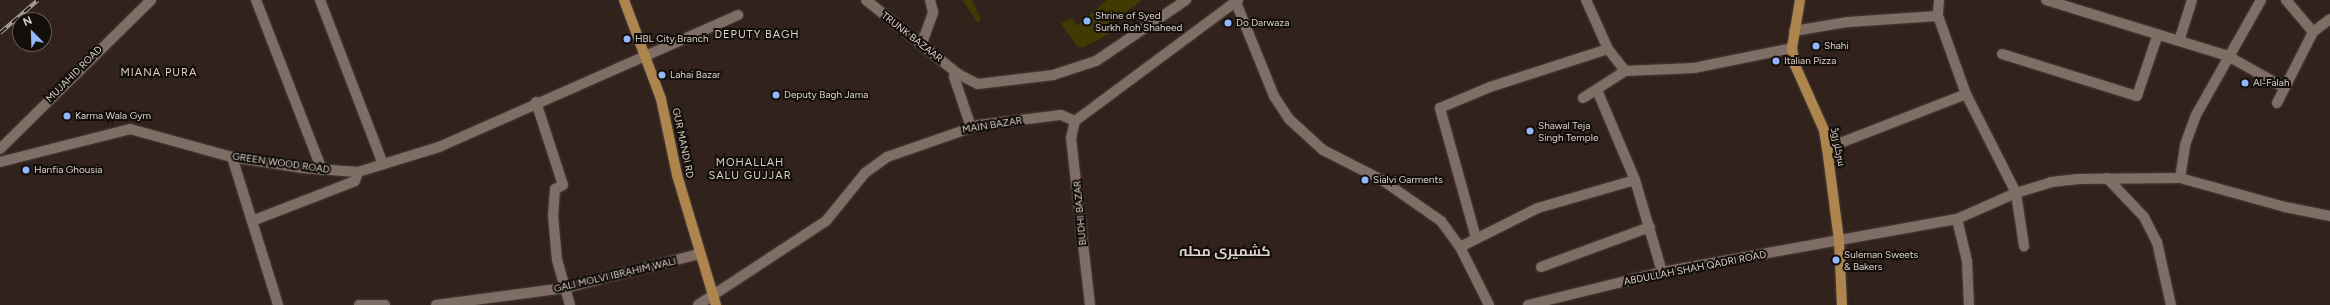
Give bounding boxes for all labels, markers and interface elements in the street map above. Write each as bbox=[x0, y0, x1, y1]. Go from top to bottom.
street label: TRUNK BAZAAR bbox=[879, 9, 945, 65]
place label: Shrine of Syed Surkh Roh Shaheed bbox=[1095, 9, 1182, 32]
north arrow bbox=[12, 12, 52, 52]
text: N bbox=[21, 14, 34, 29]
marker: Shrine of Syed Surkh Roh Shaheed bbox=[1082, 16, 1092, 26]
place label: Do Darwaza bbox=[1236, 17, 1289, 29]
marker: Do Darwaza bbox=[1223, 18, 1233, 28]
district label: DEPUTY BAGH bbox=[714, 28, 800, 42]
place label: HBL City Branch bbox=[635, 33, 708, 45]
marker: HBL City Branch bbox=[622, 34, 632, 44]
place label: Shahi bbox=[1824, 40, 1849, 52]
marker: Shahi bbox=[1811, 41, 1821, 51]
street label: MUJAHID ROAD bbox=[43, 43, 105, 105]
place label: Italian Pizza bbox=[1784, 55, 1836, 67]
marker: Italian Pizza bbox=[1771, 56, 1781, 66]
district label: MIANA PURA bbox=[121, 66, 197, 80]
place label: Lahai Bazar bbox=[670, 69, 720, 81]
marker: Lahai Bazar bbox=[657, 70, 667, 80]
place label: Al-Falah bbox=[2253, 77, 2289, 89]
marker: Al-Falah bbox=[2240, 78, 2250, 88]
place label: Deputy Bagh Jama bbox=[784, 89, 868, 101]
marker: Deputy Bagh Jama bbox=[771, 90, 781, 100]
street label: GUR MANDI RD bbox=[670, 107, 696, 179]
place label: Karma Wala Gym bbox=[75, 110, 151, 122]
marker: Karma Wala Gym bbox=[62, 111, 72, 121]
street label: MAIN BAZAR bbox=[961, 114, 1023, 136]
place label: Shawal Teja Singh Temple bbox=[1538, 119, 1598, 142]
marker: Shawal Teja Singh Temple bbox=[1525, 126, 1535, 136]
street label: سرکلر روڈ bbox=[1828, 127, 1848, 167]
street label: GREEN WOOD ROAD bbox=[232, 150, 330, 176]
district label: MOHALLAH SALU GUJJAR bbox=[708, 157, 792, 183]
place label: Hanfia Ghousia bbox=[34, 164, 102, 176]
marker: Hanfia Ghousia bbox=[21, 165, 31, 175]
place label: Sialvi Garments bbox=[1373, 174, 1443, 186]
marker: Sialvi Garments bbox=[1360, 175, 1370, 185]
street label: BUDHI BAZAR bbox=[1071, 180, 1089, 246]
district label: کشمیری محلہ bbox=[1179, 244, 1271, 260]
street label: ABDULLAH SHAH QADRI ROAD bbox=[1623, 248, 1767, 288]
place label: Suleman Sweets & Bakers bbox=[1844, 248, 1918, 272]
street label: GALI MOLVI IBRAHIM WALI bbox=[553, 255, 677, 295]
marker: Suleman Sweets & Bakers bbox=[1831, 255, 1841, 265]

